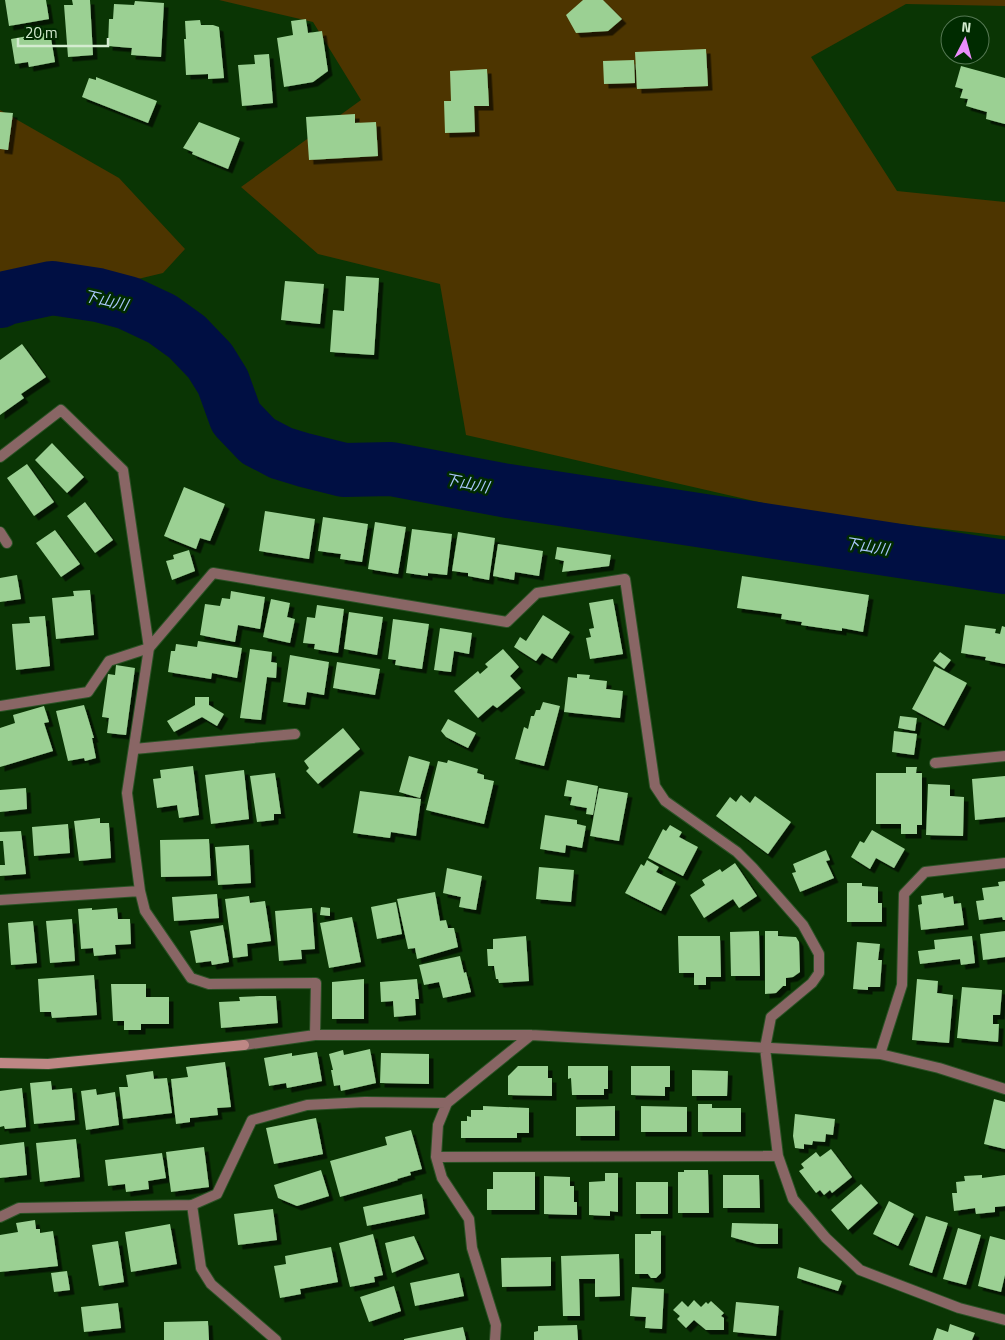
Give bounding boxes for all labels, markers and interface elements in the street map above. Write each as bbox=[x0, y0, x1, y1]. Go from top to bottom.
scale bar bbox=[18, 15, 108, 47]
north arrow bbox=[940, 15, 990, 65]
text: N bbox=[960, 16, 972, 38]
text: 20 m bbox=[25, 21, 58, 44]
water label: 下山川 bbox=[81, 284, 132, 317]
water label: 下山川 bbox=[443, 467, 493, 499]
water label: 下山川 bbox=[843, 531, 893, 561]

